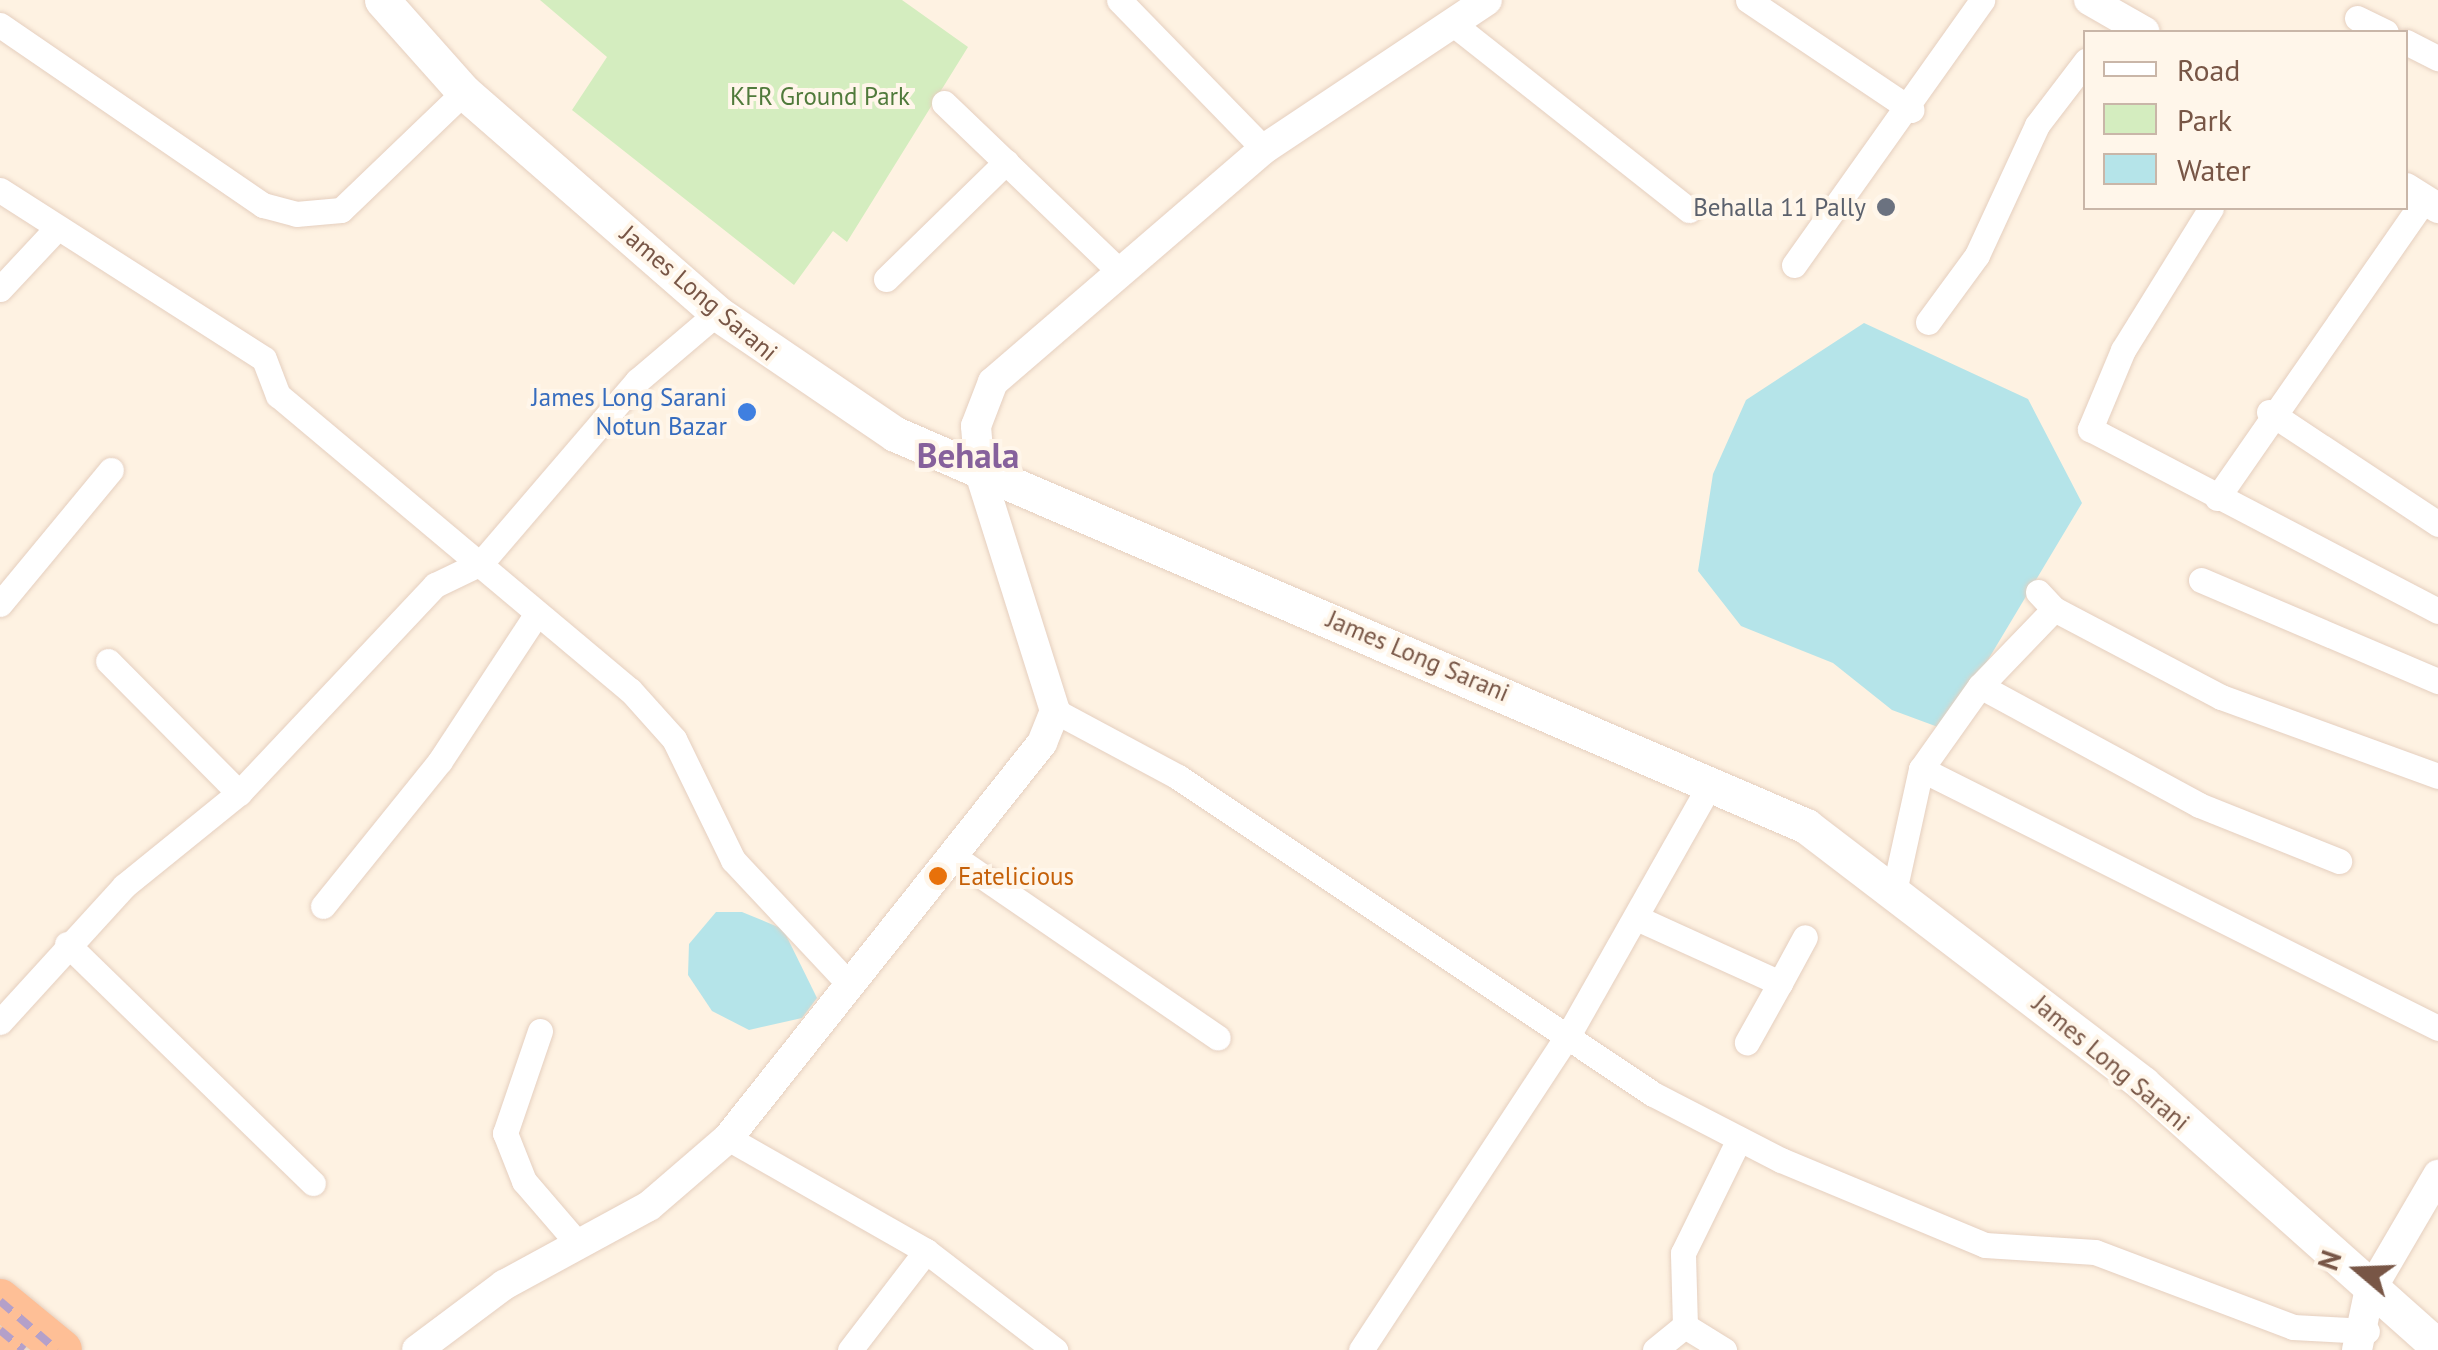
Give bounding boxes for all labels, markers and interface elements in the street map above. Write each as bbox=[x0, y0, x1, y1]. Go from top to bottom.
legend bbox=[2083, 30, 2408, 210]
text: Road bbox=[2177, 50, 2241, 89]
park label: KFR Ground Park bbox=[730, 81, 910, 111]
text: Park bbox=[2177, 100, 2232, 139]
text: Water bbox=[2177, 150, 2251, 189]
place label: Behalla 11 Pally bbox=[1693, 192, 1866, 222]
marker: Behalla 11 Pally bbox=[1875, 196, 1897, 218]
street label: James Long Sarani bbox=[614, 219, 784, 367]
place label: James Long Sarani Notun Bazar bbox=[532, 383, 727, 442]
marker: James Long Sarani Notun Bazar bbox=[736, 401, 758, 423]
district label: Behala bbox=[917, 434, 1019, 476]
street label: James Long Sarani bbox=[1322, 604, 1514, 708]
place label: Eatelicious bbox=[958, 861, 1074, 891]
marker: Eatelicious bbox=[927, 865, 949, 887]
street label: James Long Sarani bbox=[2026, 989, 2196, 1137]
north arrow bbox=[2308, 1220, 2408, 1320]
text: N bbox=[2309, 1245, 2350, 1275]

